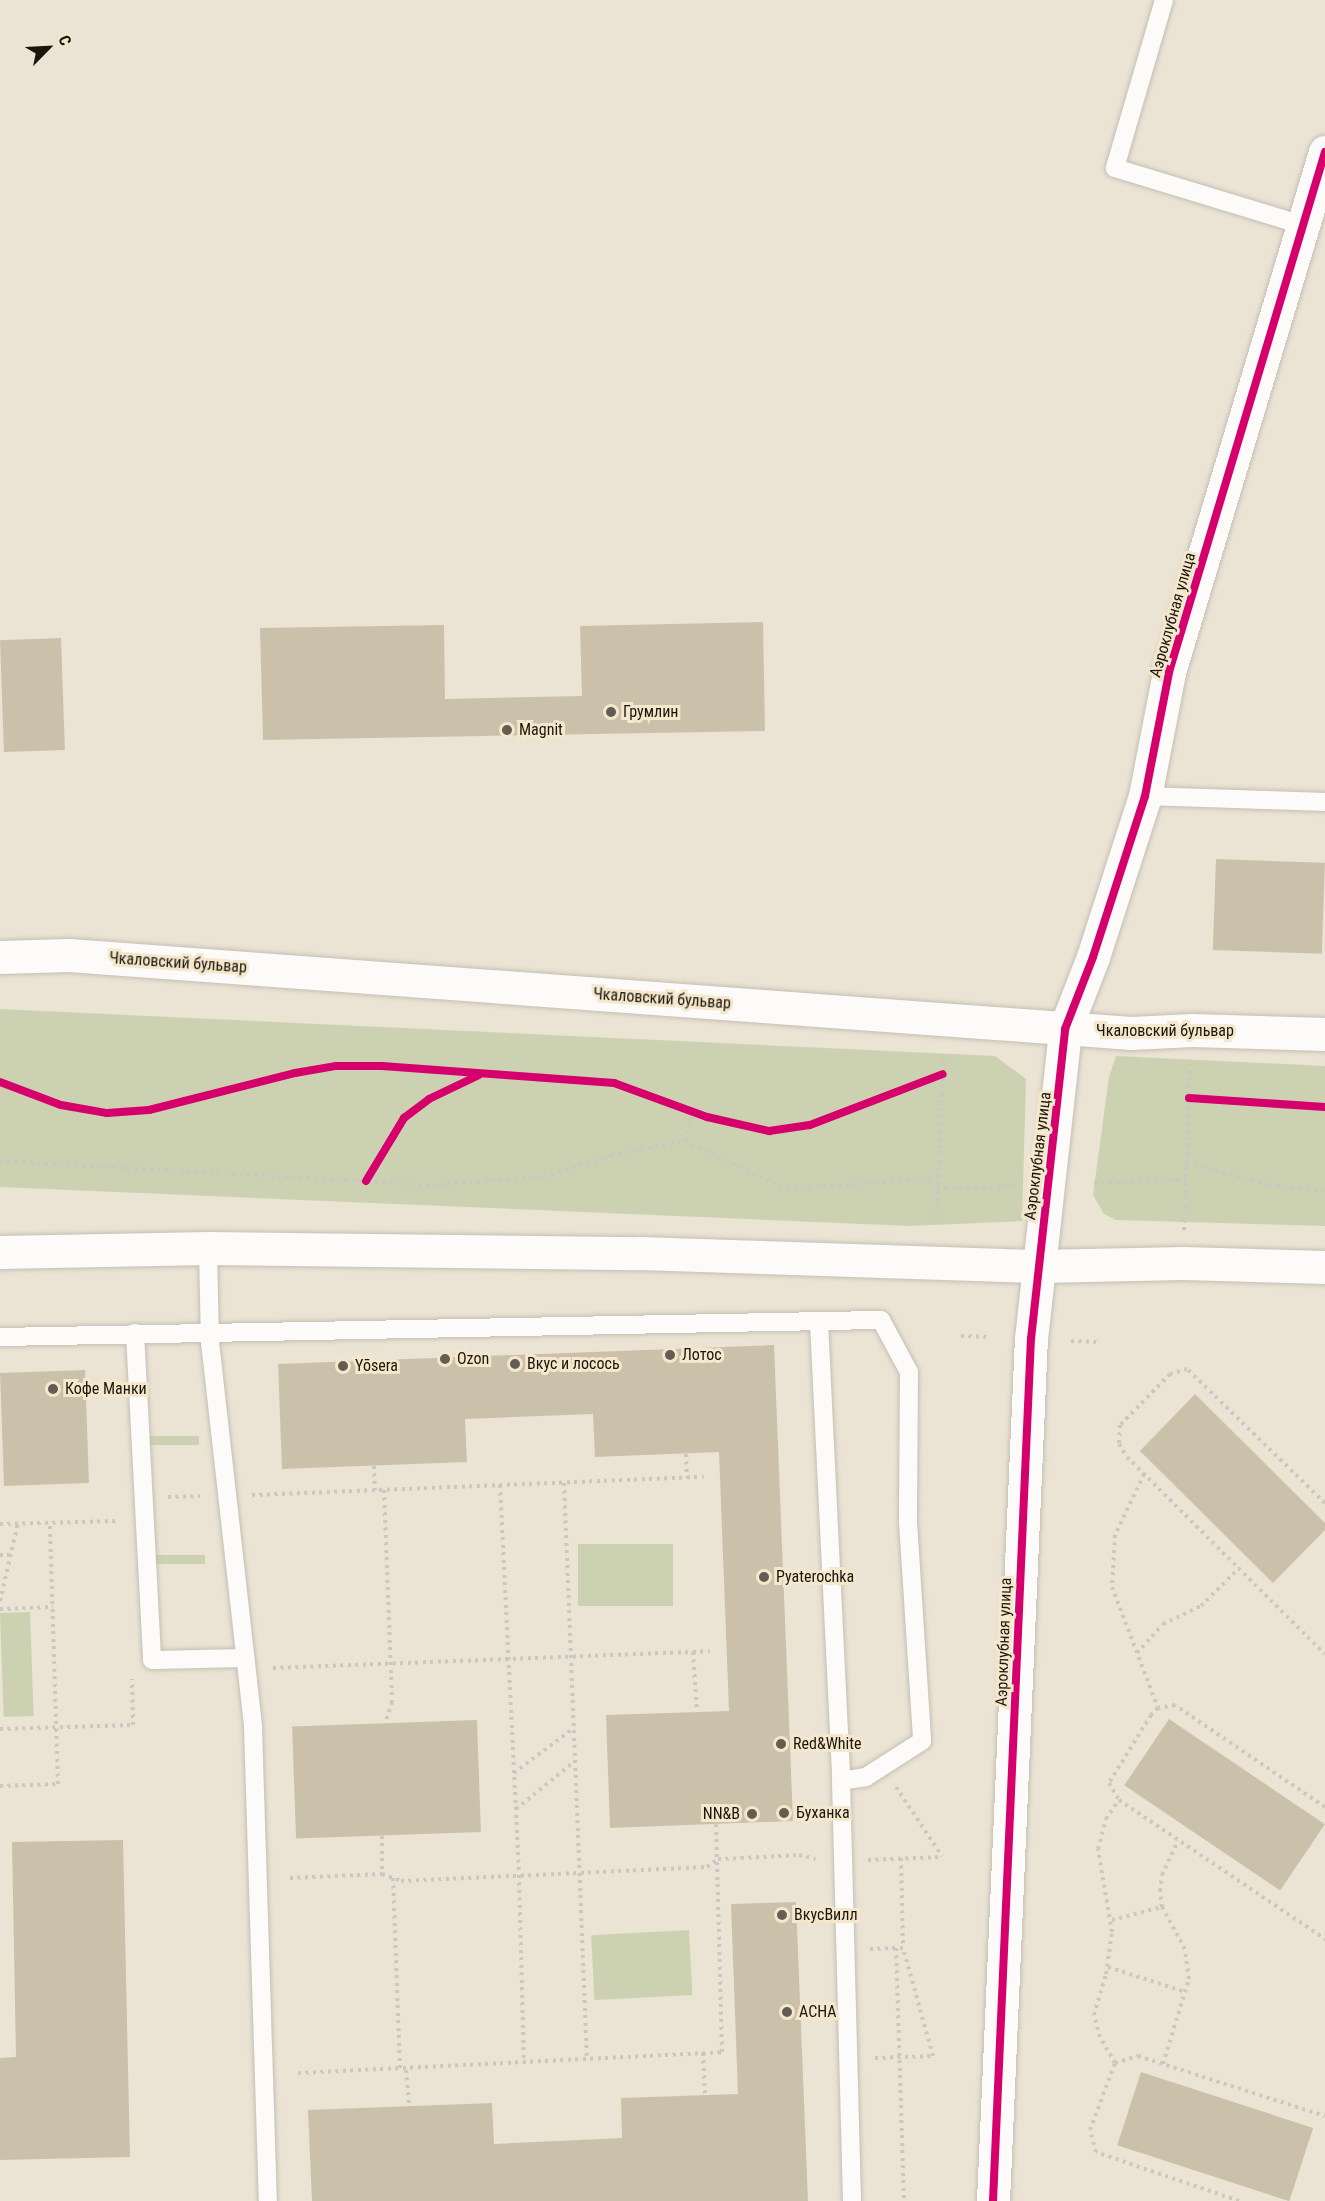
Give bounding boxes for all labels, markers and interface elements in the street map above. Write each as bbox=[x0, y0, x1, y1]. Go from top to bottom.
north arrow bbox=[18, 18, 78, 78]
text: С bbox=[54, 32, 75, 49]
street label: Аэроклубная улица bbox=[1146, 550, 1200, 680]
place label: Грумлин bbox=[623, 702, 678, 722]
marker: Грумлин bbox=[604, 705, 618, 719]
place label: Magnit bbox=[519, 720, 563, 740]
marker: Magnit bbox=[500, 723, 514, 737]
street label: Чкаловский бульвар bbox=[109, 949, 247, 977]
street label: Чкаловский бульвар bbox=[593, 985, 731, 1013]
street label: Чкаловский бульвар bbox=[1096, 1021, 1234, 1041]
street label: Аэроклубная улица bbox=[1021, 1091, 1055, 1221]
place label: Лотос bbox=[682, 1345, 722, 1365]
marker: Лотос bbox=[663, 1348, 677, 1362]
place label: Ozon bbox=[457, 1349, 489, 1369]
marker: Ozon bbox=[438, 1352, 452, 1366]
place label: Вкус и лосось bbox=[527, 1354, 620, 1374]
place label: Yōsera bbox=[355, 1356, 398, 1376]
marker: Вкус и лосось bbox=[508, 1357, 522, 1371]
marker: Yōsera bbox=[336, 1359, 350, 1373]
place label: Кофе Манки bbox=[65, 1379, 147, 1399]
marker: Кофе Манки bbox=[46, 1382, 60, 1396]
place label: Pyaterochka bbox=[776, 1567, 854, 1587]
marker: Pyaterochka bbox=[757, 1570, 771, 1584]
street label: Аэроклубная улица bbox=[992, 1577, 1016, 1707]
place label: Red&White bbox=[793, 1734, 861, 1754]
marker: Red&White bbox=[774, 1737, 788, 1751]
place label: Буханка bbox=[796, 1803, 850, 1823]
place label: NN&B bbox=[703, 1804, 740, 1824]
marker: Буханка bbox=[777, 1806, 791, 1820]
marker: NN&B bbox=[745, 1807, 759, 1821]
place label: ВкусВилл bbox=[794, 1905, 858, 1925]
marker: ВкусВилл bbox=[775, 1908, 789, 1922]
place label: АСНА bbox=[799, 2002, 836, 2022]
marker: АСНА bbox=[780, 2005, 794, 2019]

